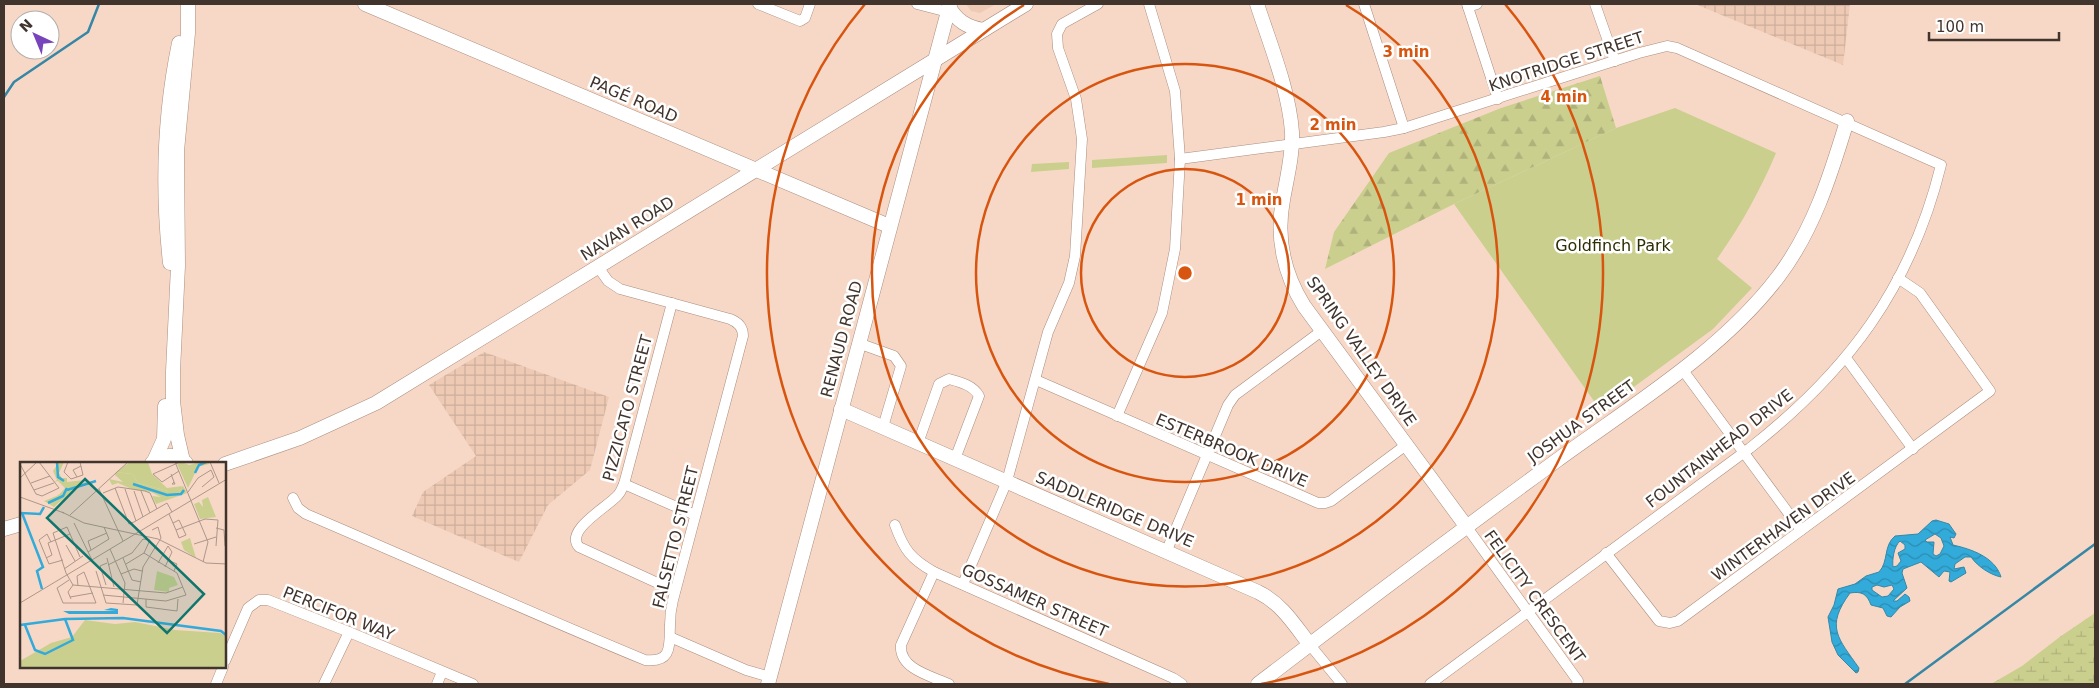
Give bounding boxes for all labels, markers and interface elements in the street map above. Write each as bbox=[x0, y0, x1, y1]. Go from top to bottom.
north arrow bbox=[10, 10, 60, 60]
scale bar bbox=[1929, 10, 2059, 42]
text: N bbox=[16, 16, 36, 35]
text: 100 m bbox=[1936, 18, 1984, 36]
street label: KNOTRIDGE STREET bbox=[1486, 27, 1646, 95]
text: 3 min bbox=[1382, 43, 1430, 61]
street label: PAGÉ ROAD bbox=[587, 72, 681, 126]
text: 4 min bbox=[1540, 88, 1588, 106]
text: 2 min bbox=[1309, 116, 1357, 134]
text: 1 min bbox=[1235, 191, 1283, 209]
street label: NAVAN ROAD bbox=[577, 192, 677, 265]
park label: Goldfinch Park bbox=[1555, 236, 1672, 255]
centre of rings bbox=[1176, 264, 1194, 282]
street label: SPRING VALLEY DRIVE bbox=[1303, 273, 1420, 430]
street label: RENAUD ROAD bbox=[817, 279, 866, 400]
street label: PIZZICATO STREET bbox=[599, 333, 656, 483]
street label: JOSHUA STREET bbox=[1523, 376, 1639, 467]
street label: FOUNTAINHEAD DRIVE bbox=[1642, 385, 1797, 512]
street label: ESTERBROOK DRIVE bbox=[1153, 410, 1311, 491]
inset map bbox=[20, 462, 226, 668]
street label: FALSETTO STREET bbox=[649, 464, 702, 610]
street label: SADDLERIDGE DRIVE bbox=[1033, 467, 1197, 551]
street label: WINTERHAVEN DRIVE bbox=[1708, 468, 1859, 585]
street label: FELICITY CRESCENT bbox=[1480, 526, 1589, 666]
street label: GOSSAMER STREET bbox=[959, 560, 1111, 641]
street label: PERCIFOR WAY bbox=[280, 582, 397, 645]

